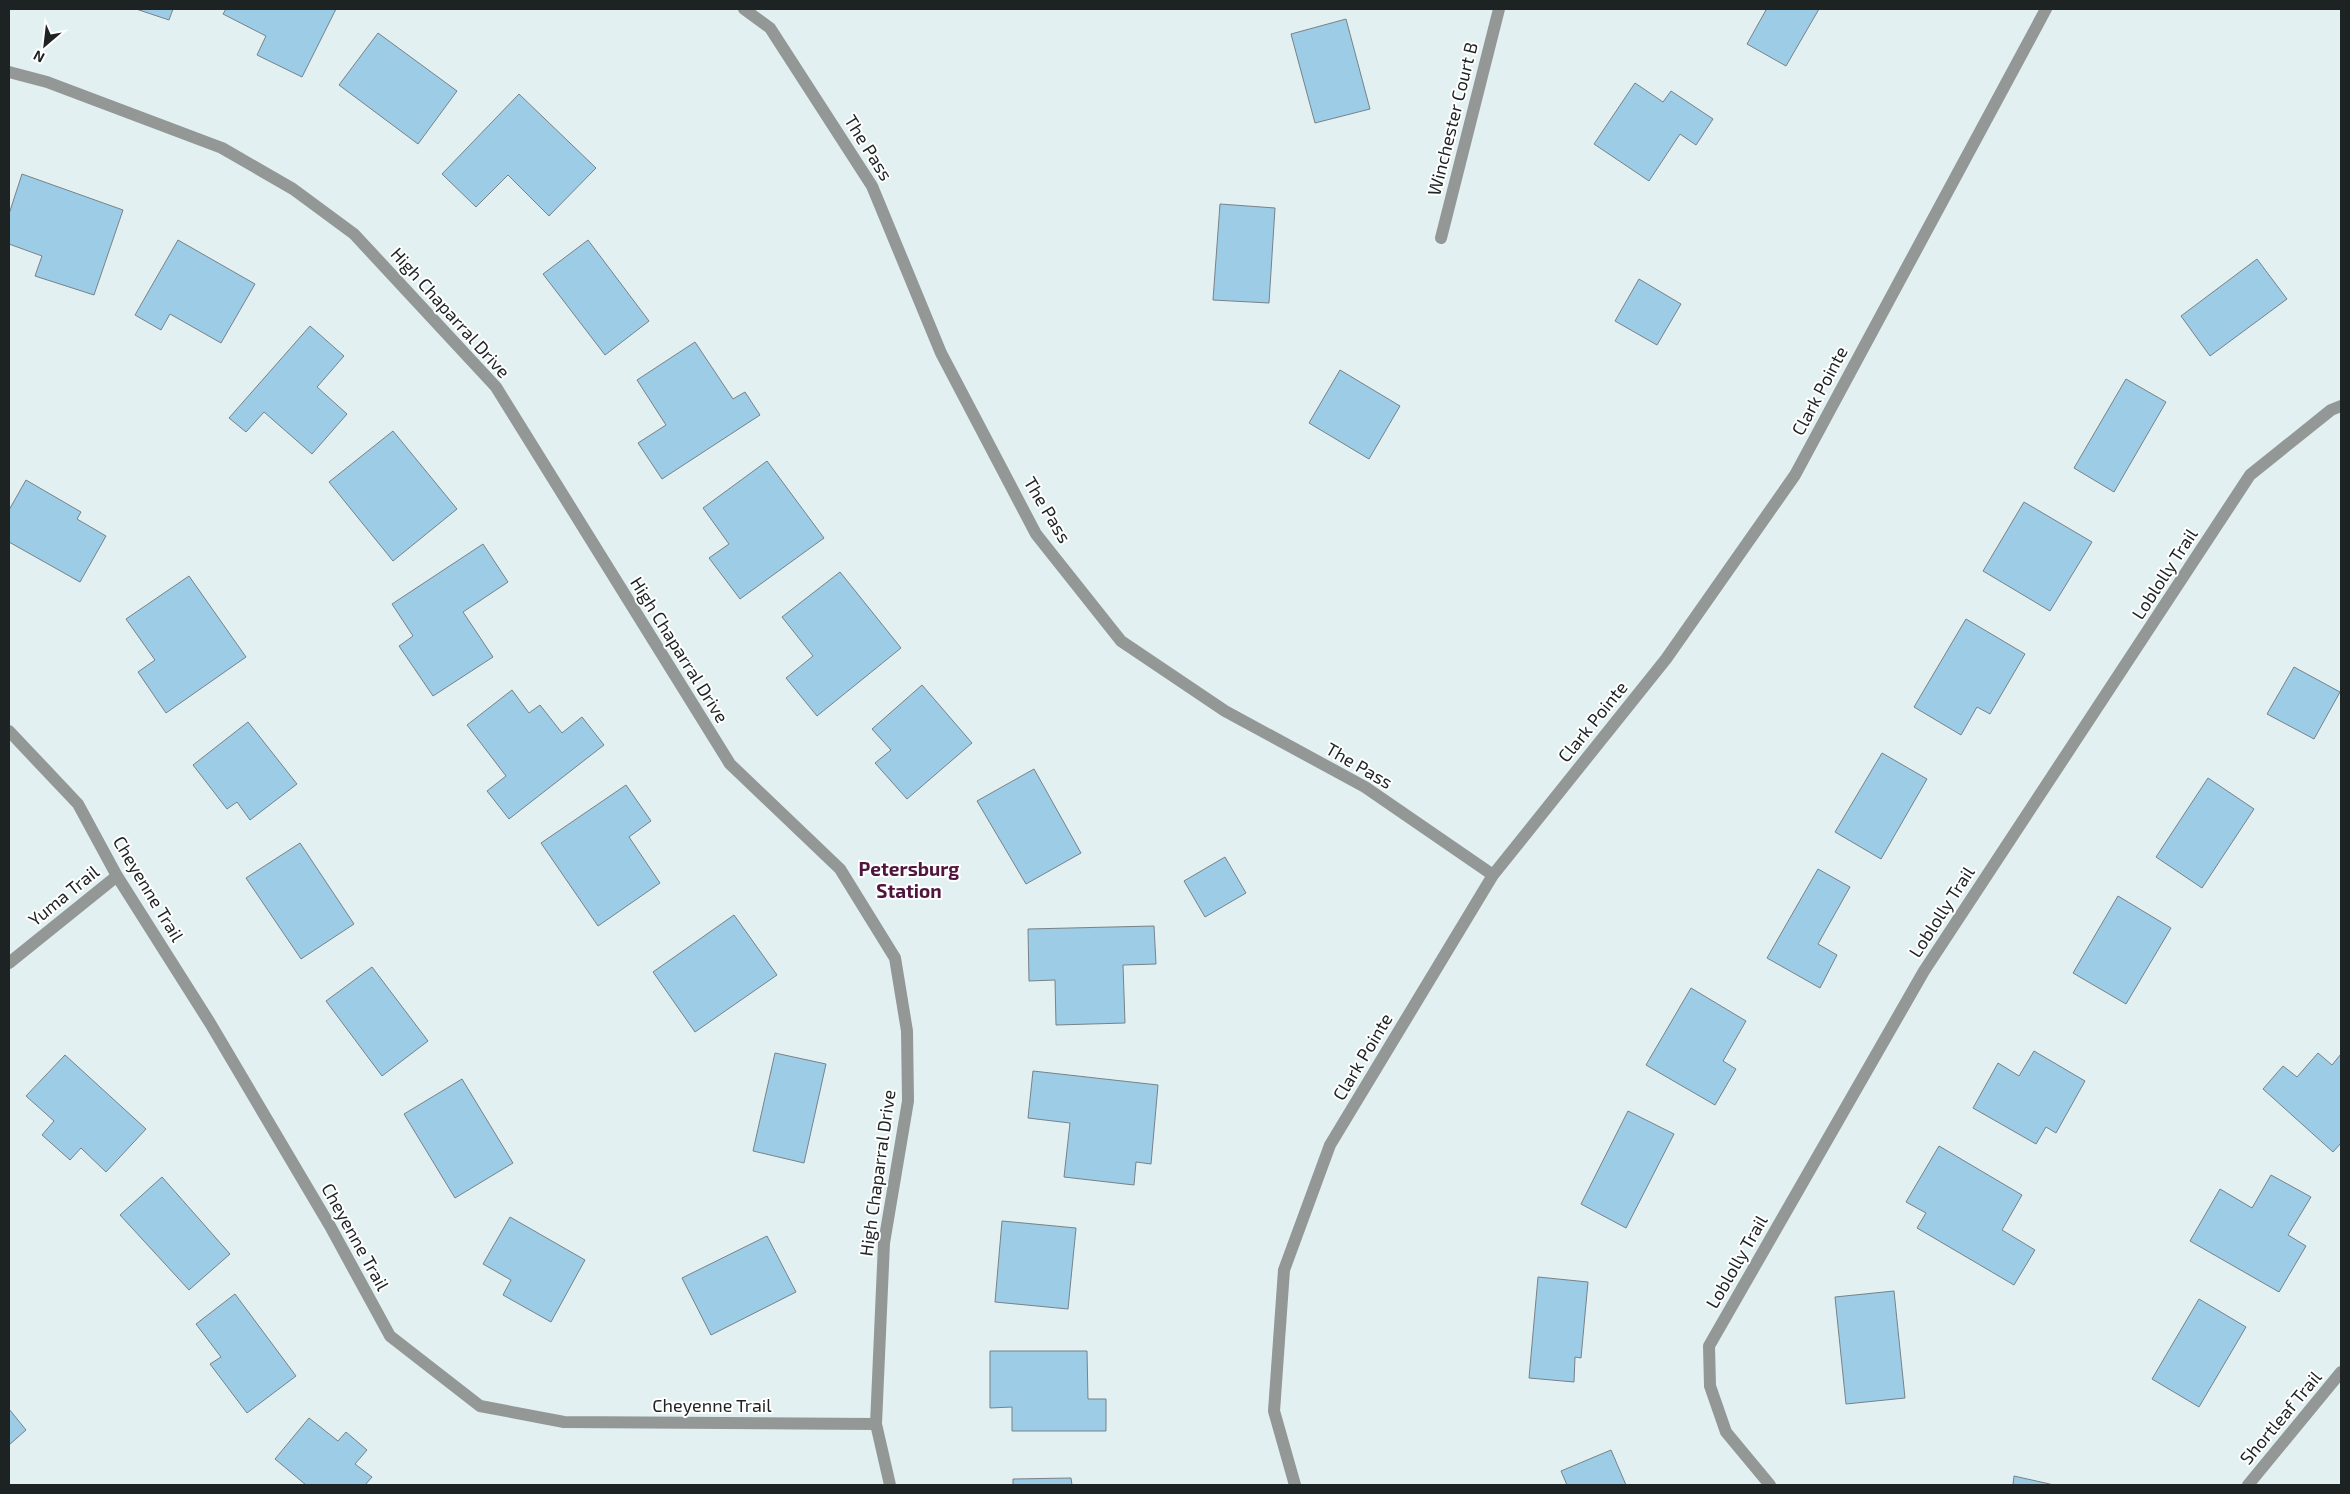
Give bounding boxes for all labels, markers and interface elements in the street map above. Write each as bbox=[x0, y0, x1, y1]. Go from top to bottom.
north arrow bbox=[20, 20, 70, 70]
street label: Winchester Court B bbox=[1422, 40, 1482, 198]
text: N bbox=[30, 47, 47, 67]
street label: The Pass bbox=[840, 111, 898, 184]
street label: High Chaparral Drive bbox=[386, 243, 515, 382]
street label: Clark Pointe bbox=[1786, 342, 1852, 439]
street label: The Pass bbox=[1020, 472, 1076, 547]
street label: Loblolly Trail bbox=[2127, 523, 2202, 623]
street label: High Chaparral Drive bbox=[626, 572, 734, 726]
street label: Clark Pointe bbox=[1553, 676, 1632, 766]
street label: The Pass bbox=[1322, 737, 1397, 793]
street label: Cheyenne Trail bbox=[109, 832, 189, 946]
district label: Petersburg Station bbox=[859, 857, 959, 902]
street label: Yuma Trail bbox=[24, 860, 104, 930]
street label: Loblolly Trail bbox=[1904, 861, 1979, 961]
street label: Clark Pointe bbox=[1328, 1009, 1397, 1104]
street label: High Chaparral Drive bbox=[854, 1088, 900, 1258]
street label: Cheyenne Trail bbox=[317, 1179, 395, 1295]
street label: Loblolly Trail bbox=[1701, 1210, 1772, 1312]
street label: Shortleaf Trail bbox=[2235, 1366, 2326, 1469]
street label: Cheyenne Trail bbox=[652, 1394, 772, 1416]

